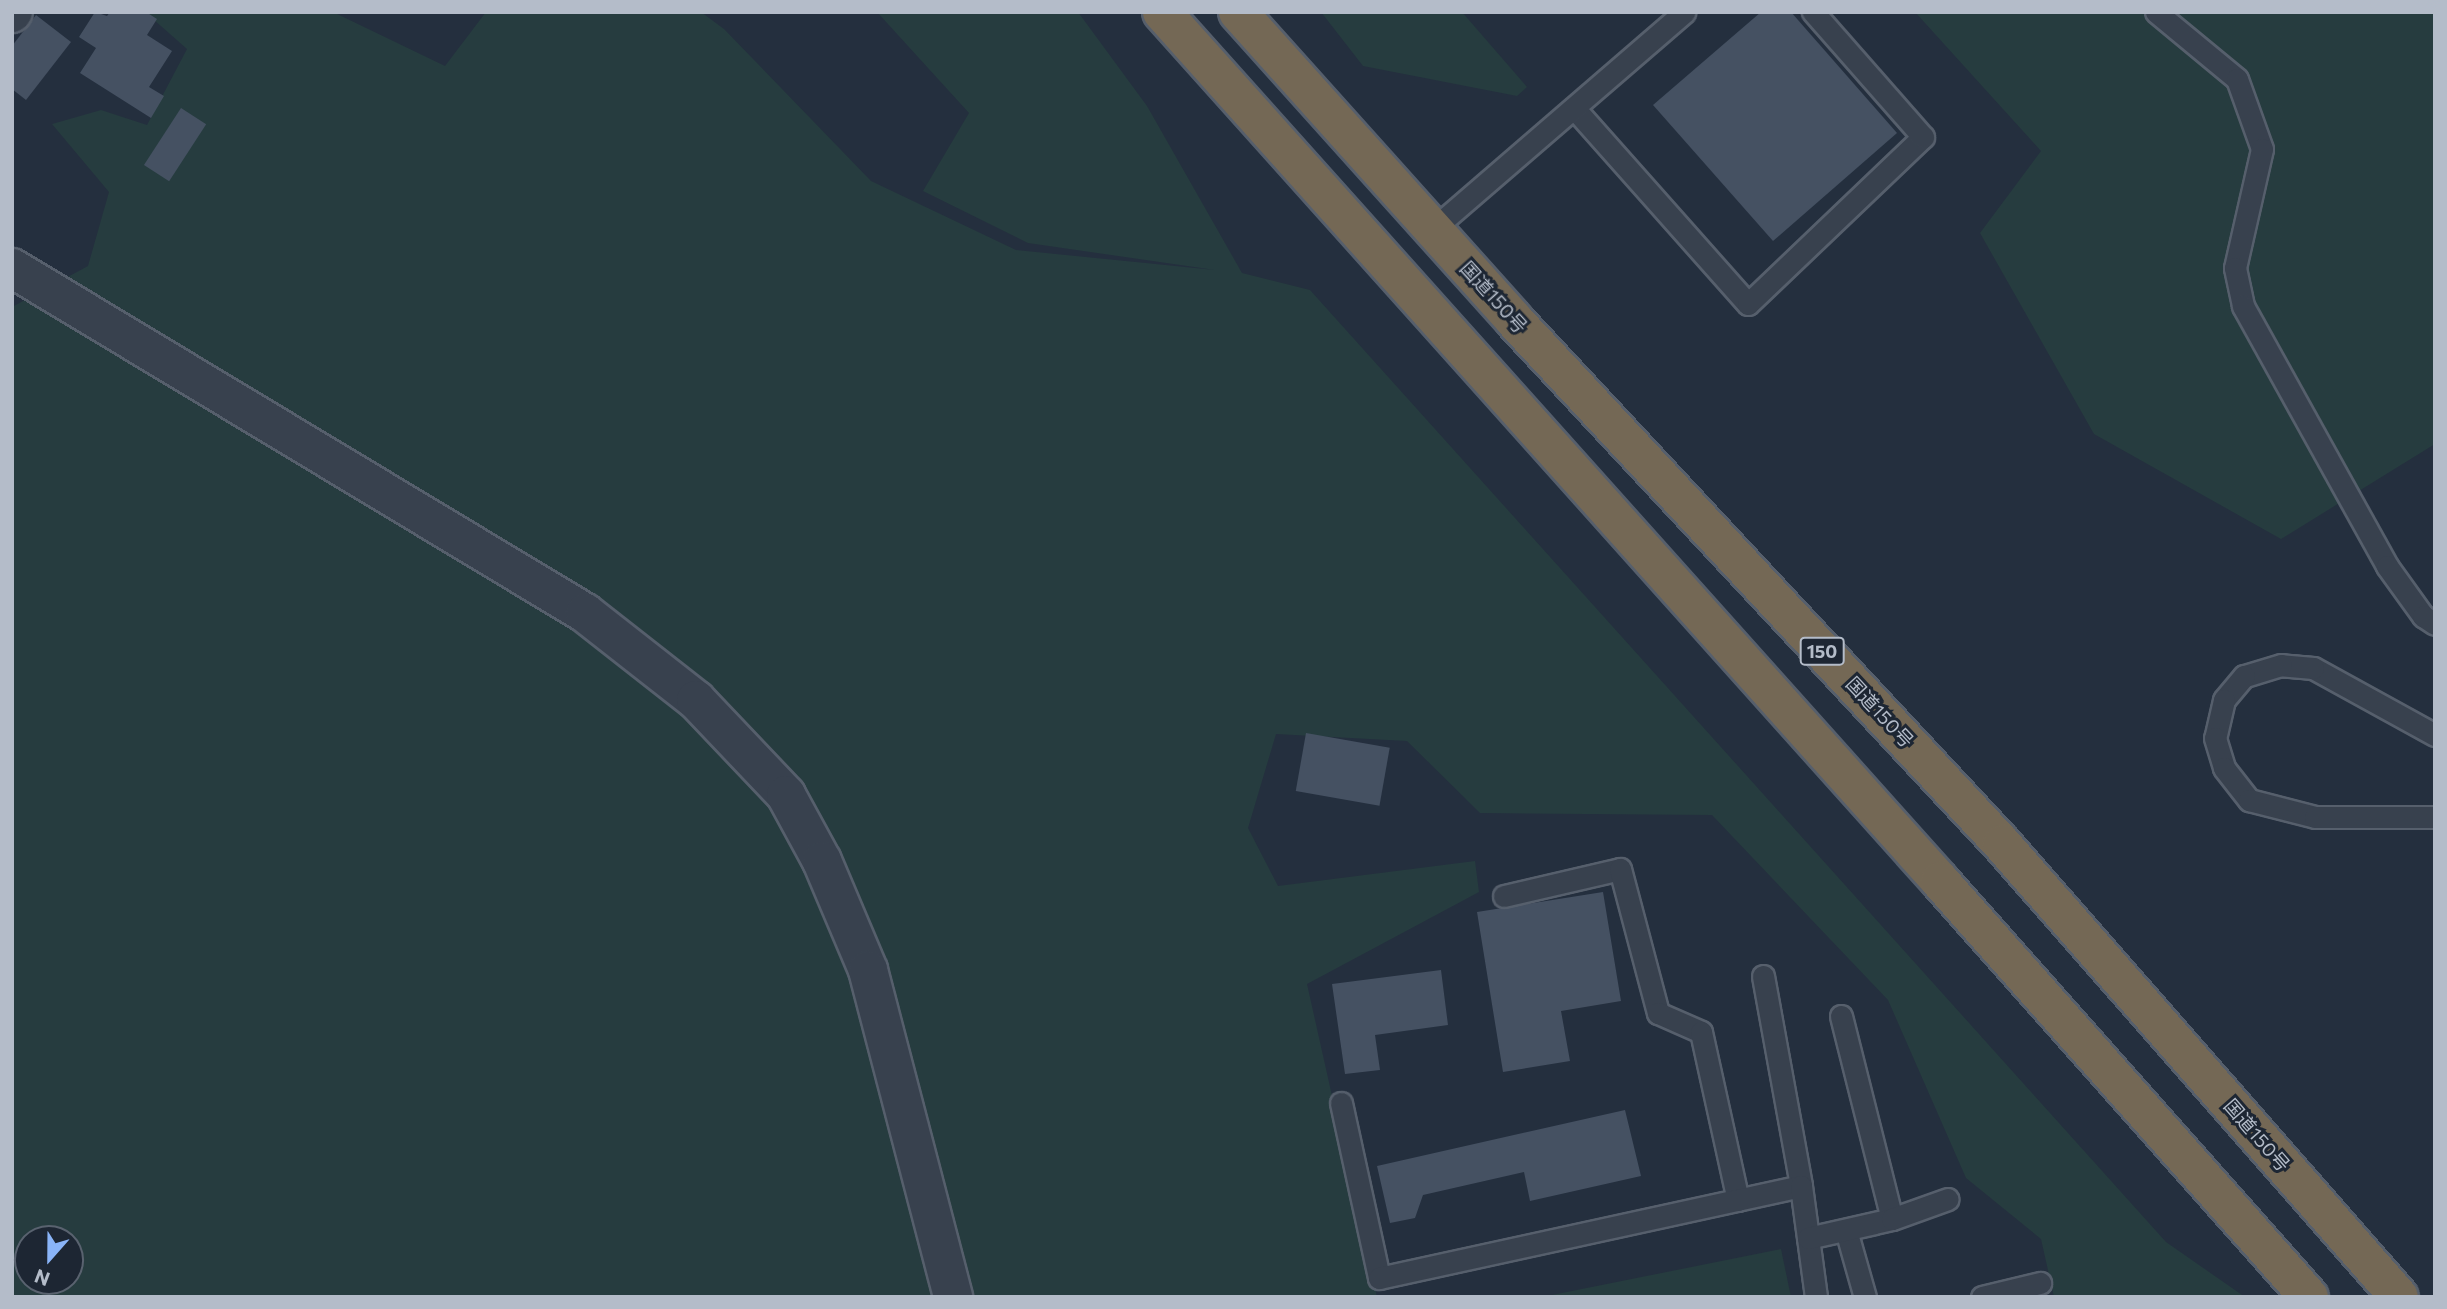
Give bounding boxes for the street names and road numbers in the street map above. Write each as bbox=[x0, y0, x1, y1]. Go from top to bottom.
street label: 国道150号 bbox=[1456, 257, 1532, 337]
road number: 150 bbox=[1799, 636, 1845, 666]
street label: 国道150号 bbox=[1842, 672, 1918, 752]
street label: 国道150号 bbox=[2219, 1094, 2295, 1176]

